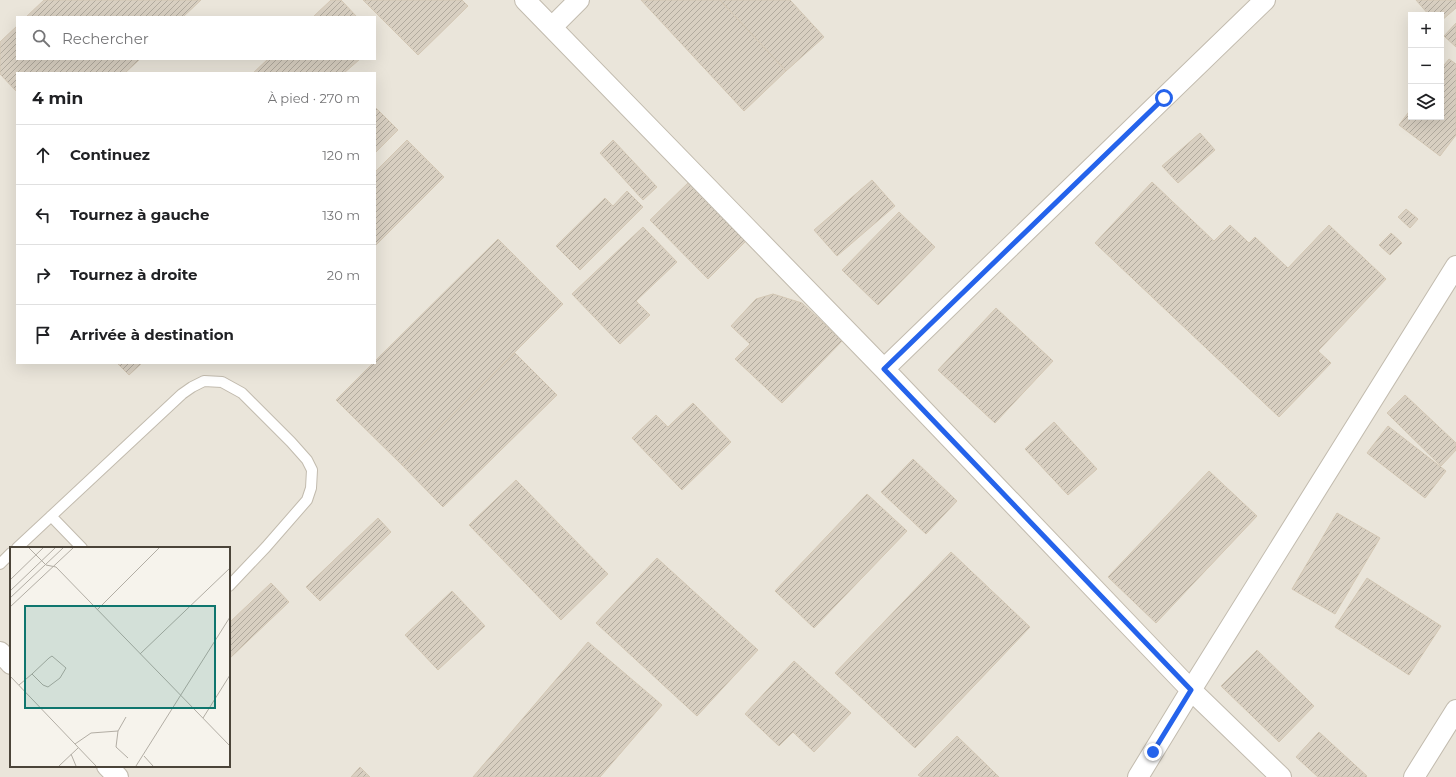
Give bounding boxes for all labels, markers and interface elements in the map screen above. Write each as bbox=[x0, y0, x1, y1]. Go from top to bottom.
map controls bbox=[1408, 12, 1444, 120]
button: + bbox=[1408, 12, 1444, 48]
search box bbox=[16, 16, 376, 60]
icon: search bbox=[30, 27, 52, 49]
text: Rechercher bbox=[62, 29, 149, 48]
button: − bbox=[1408, 48, 1444, 84]
button: layers bbox=[1408, 84, 1444, 120]
text: 4 min bbox=[32, 88, 83, 108]
route start bbox=[1155, 89, 1173, 107]
text: À pied · 270 m bbox=[268, 90, 360, 106]
icon: ahead bbox=[32, 144, 54, 166]
text: Continuez bbox=[70, 145, 150, 164]
text: 120 m bbox=[322, 147, 360, 163]
icon: left bbox=[32, 204, 54, 226]
text: Tournez à gauche bbox=[70, 205, 209, 224]
text: 130 m bbox=[322, 207, 360, 223]
icon: right bbox=[32, 264, 54, 286]
text: Tournez à droite bbox=[70, 265, 198, 284]
text: 20 m bbox=[327, 267, 360, 283]
icon: arrive bbox=[32, 324, 54, 346]
text: Arrivée à destination bbox=[70, 325, 234, 344]
inset map bbox=[10, 547, 230, 767]
route end bbox=[1144, 743, 1162, 761]

